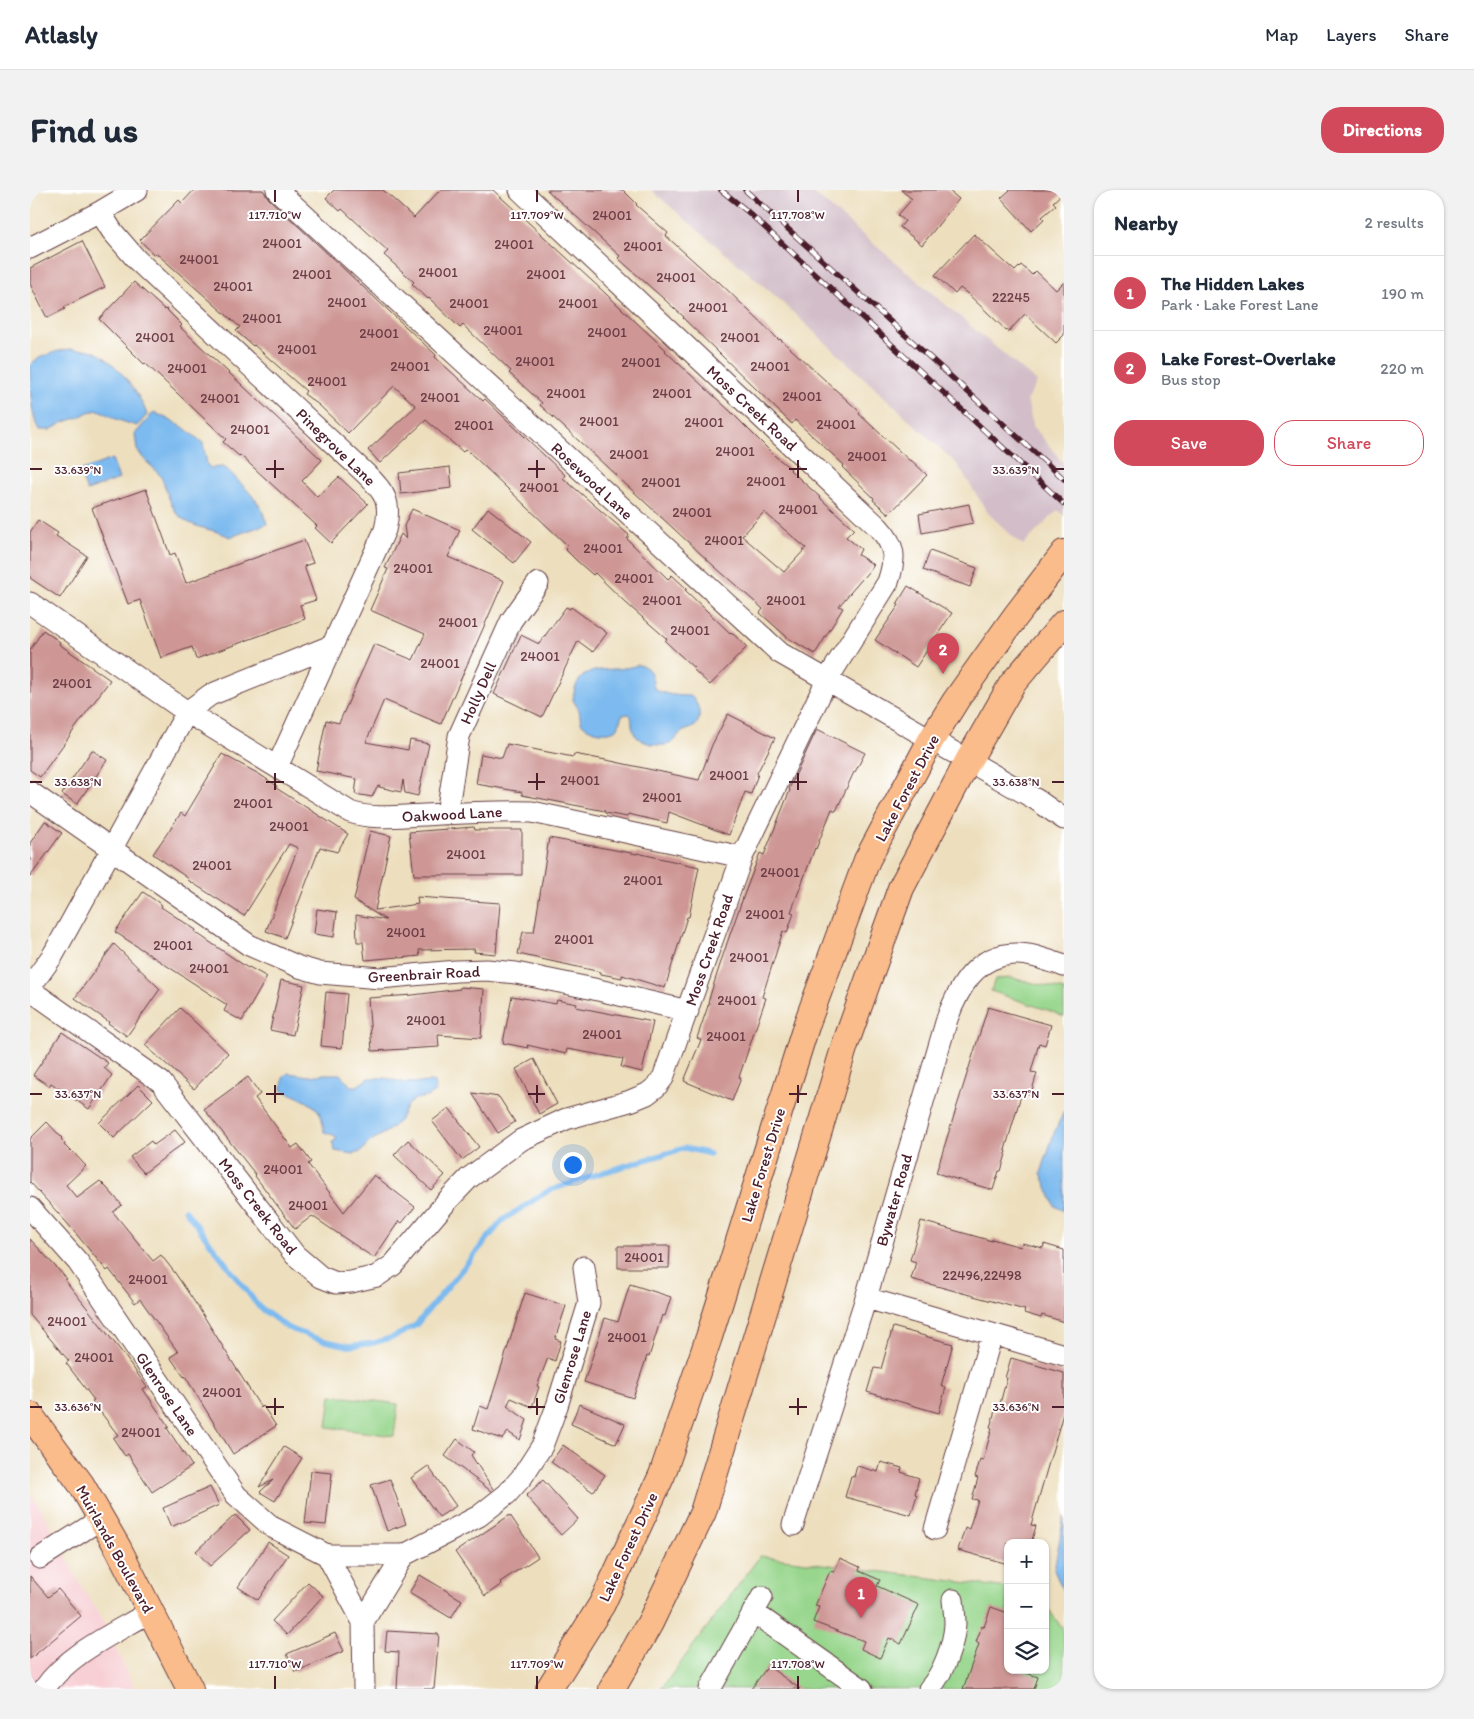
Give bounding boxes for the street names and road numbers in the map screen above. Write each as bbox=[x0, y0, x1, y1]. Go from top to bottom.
street label: Moss Creek Road bbox=[703, 361, 802, 455]
street label: Pinegrove Lane bbox=[292, 404, 380, 490]
street label: Rosewood Lane bbox=[547, 438, 637, 524]
street label: Holly Dell bbox=[456, 658, 500, 727]
street label: Lake Forest Drive bbox=[871, 731, 943, 845]
street label: Oakwood Lane bbox=[401, 802, 503, 826]
street label: Moss Creek Road bbox=[681, 891, 737, 1008]
street label: Greenbrair Road bbox=[367, 962, 481, 986]
street label: Lake Forest Drive bbox=[737, 1105, 790, 1224]
street label: Bywater Road bbox=[872, 1151, 916, 1248]
street label: Moss Creek Road bbox=[215, 1154, 302, 1258]
street label: Glenrose Lane bbox=[549, 1308, 595, 1406]
street label: Glenrose Lane bbox=[132, 1348, 202, 1440]
street label: Muirlands Boulevard bbox=[72, 1482, 158, 1617]
street label: Lake Forest Drive bbox=[594, 1489, 662, 1605]

